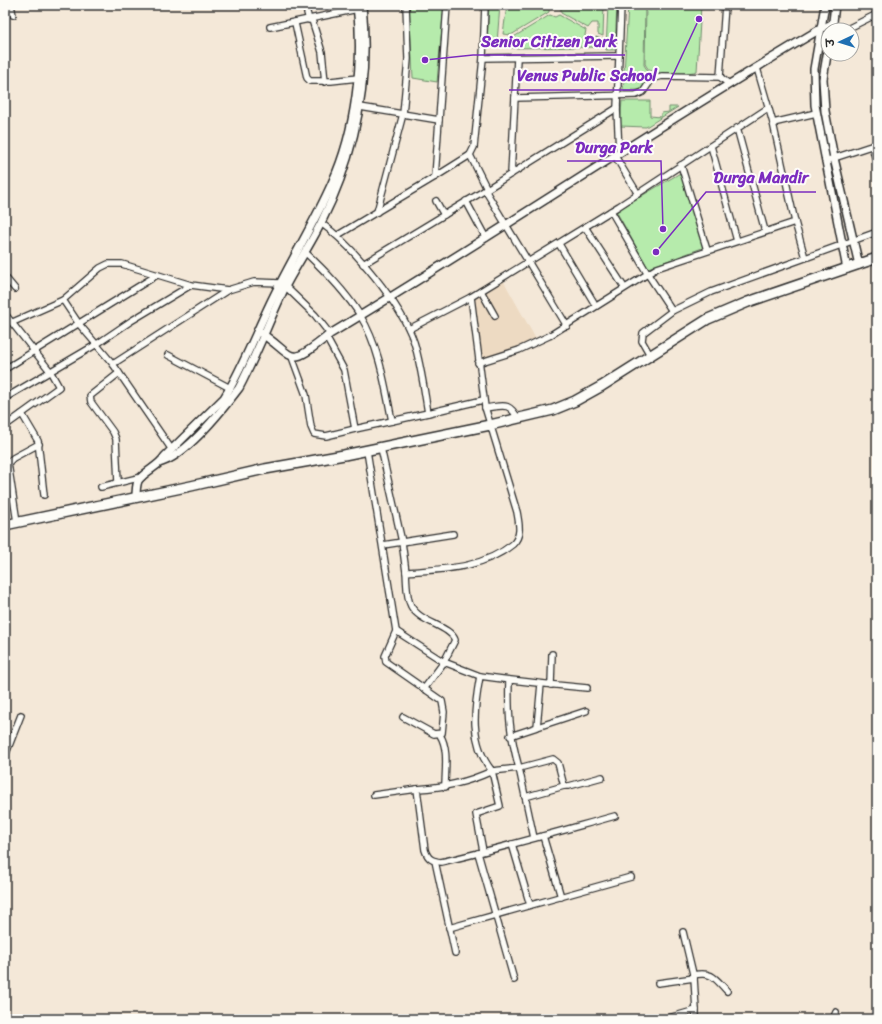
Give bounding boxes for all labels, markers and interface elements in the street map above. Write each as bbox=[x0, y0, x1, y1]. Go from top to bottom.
north arrow bbox=[820, 22, 860, 62]
callout: Senior Citizen Park bbox=[473, 27, 625, 55]
text: Senior Citizen Park bbox=[480, 27, 618, 56]
text: उ bbox=[821, 37, 840, 48]
text: Venus Public School bbox=[517, 61, 658, 90]
callout: Venus Public School bbox=[509, 62, 666, 90]
callout: Durga Park bbox=[567, 133, 661, 161]
text: Durga Park bbox=[575, 133, 653, 162]
text: Durga Mandir bbox=[714, 163, 810, 192]
callout: Durga Mandir bbox=[706, 164, 816, 192]

